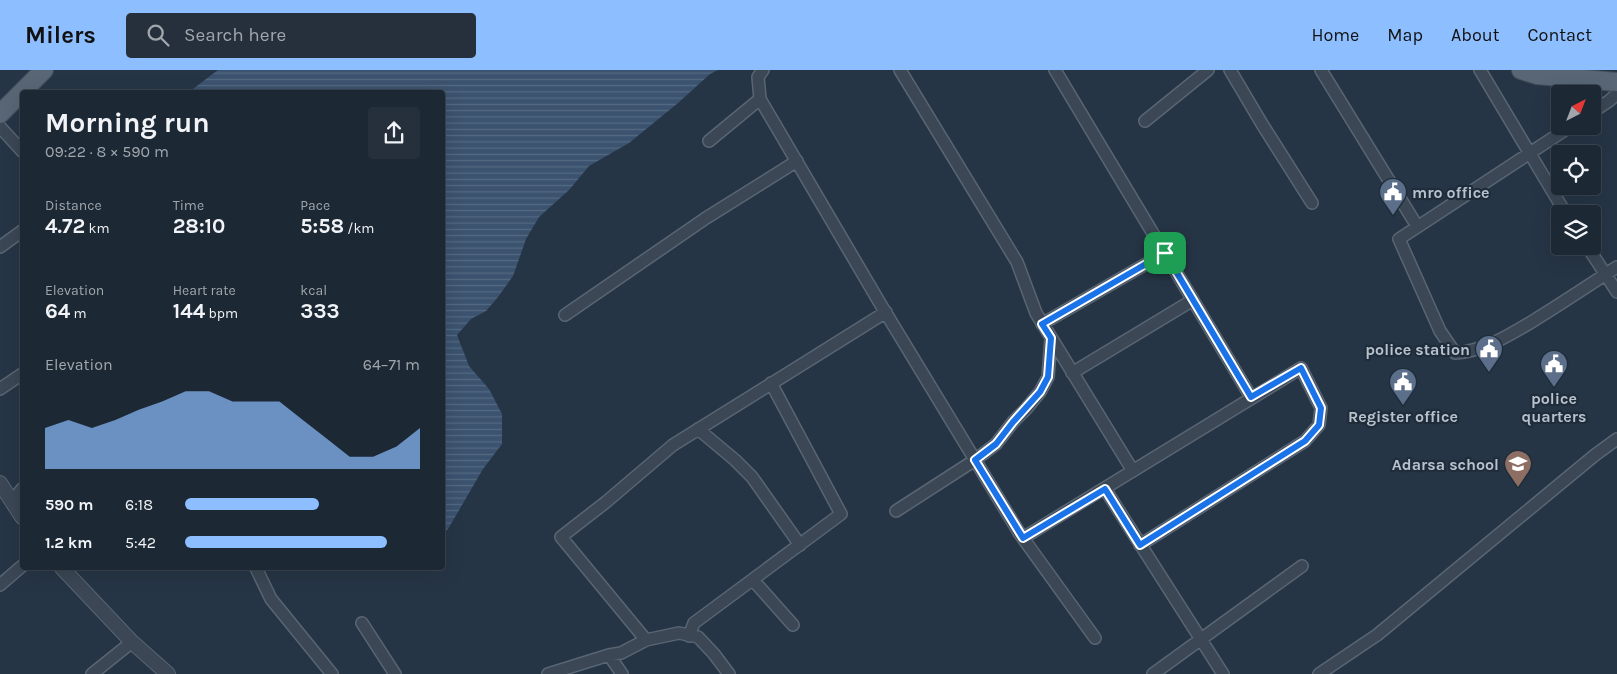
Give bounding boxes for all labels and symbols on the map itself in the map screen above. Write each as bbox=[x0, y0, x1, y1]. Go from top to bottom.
north arrow bbox=[1551, 85, 1601, 135]
public building icon: mro office bbox=[1378, 177, 1408, 216]
place label: mro office bbox=[1412, 183, 1490, 202]
pin bbox=[1144, 232, 1186, 274]
public building icon: police station bbox=[1474, 334, 1504, 373]
place label: police station bbox=[1365, 340, 1470, 359]
public building icon: police quarters bbox=[1539, 349, 1569, 388]
public building icon: Register office bbox=[1388, 367, 1418, 406]
place label: police quarters bbox=[1522, 389, 1586, 426]
place label: Register office bbox=[1348, 407, 1458, 426]
school or university icon: Adarsa school bbox=[1503, 449, 1533, 488]
place label: Adarsa school bbox=[1392, 455, 1499, 474]

